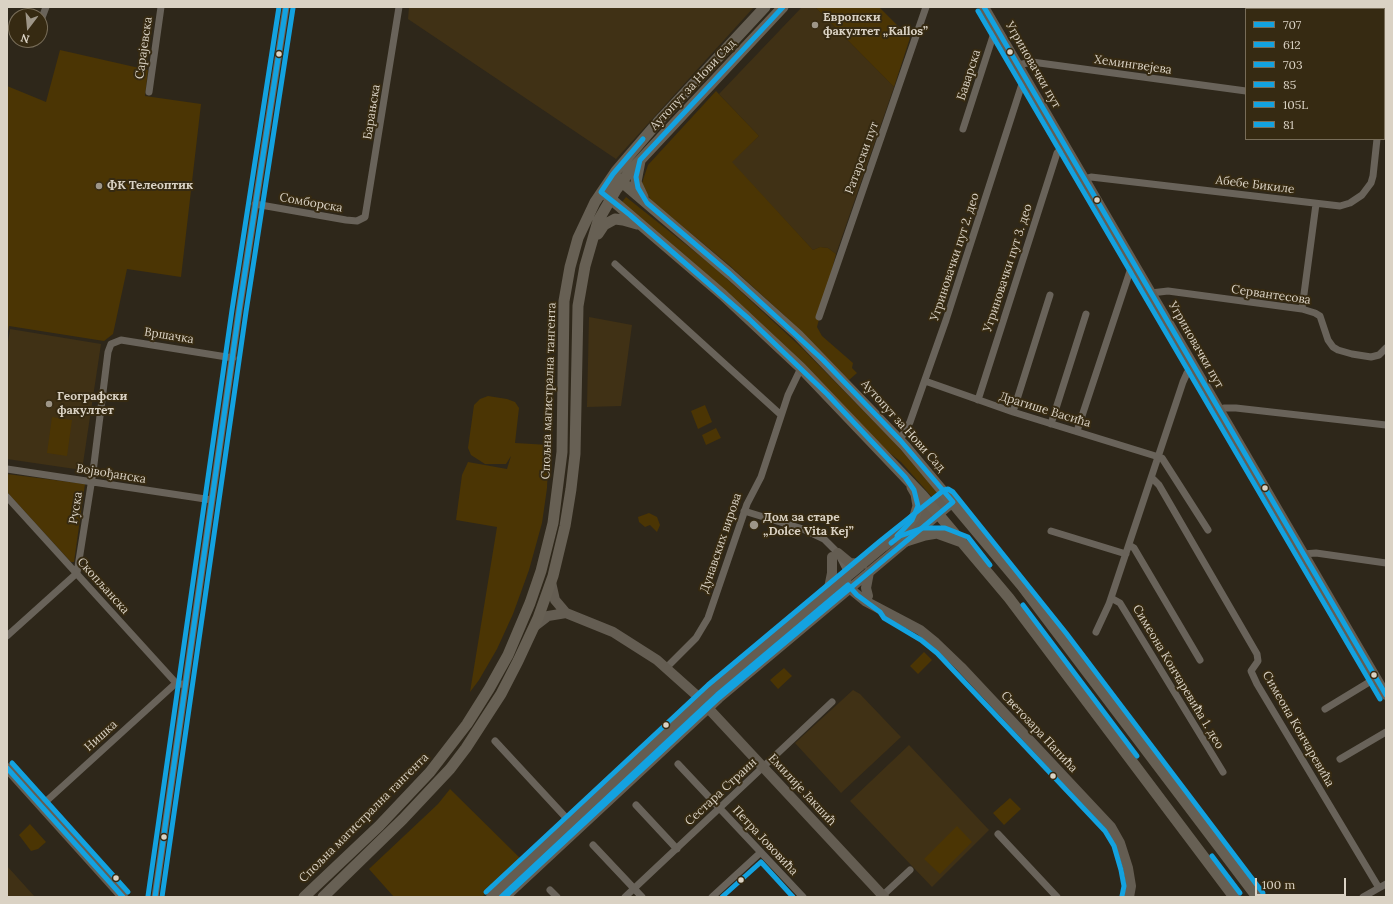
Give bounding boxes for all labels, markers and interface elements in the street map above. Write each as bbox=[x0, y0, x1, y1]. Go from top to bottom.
north arrow bbox=[8, 8, 48, 48]
legend bbox=[1245, 8, 1385, 140]
place label: Европски факултет „Kallos” bbox=[823, 11, 928, 39]
street label: Сарајевска bbox=[132, 16, 156, 80]
text: 707 bbox=[1283, 17, 1301, 32]
street label: Угриновачки пут bbox=[1002, 19, 1064, 111]
marker: Европски факултет „Kallos” bbox=[810, 20, 820, 30]
text: N bbox=[19, 31, 31, 46]
street label: Аутопут за Нови Сад bbox=[647, 37, 739, 133]
text: 612 bbox=[1283, 37, 1301, 52]
unlabelled marker bbox=[1005, 47, 1015, 57]
street label: Баварска bbox=[954, 48, 984, 102]
unlabelled marker bbox=[274, 49, 284, 59]
street label: Хемингвејева bbox=[1093, 52, 1173, 78]
text: 703 bbox=[1283, 57, 1303, 72]
text: 85 bbox=[1283, 77, 1296, 92]
street label: Барањска bbox=[361, 83, 383, 141]
text: 105L bbox=[1283, 97, 1308, 112]
text: 81 bbox=[1283, 117, 1294, 132]
street label: Ратарски пут bbox=[842, 120, 882, 196]
street label: Абебе Бикиле bbox=[1215, 173, 1295, 197]
place label: ФК Телеоптик bbox=[107, 179, 193, 193]
marker: ФК Телеоптик bbox=[94, 181, 104, 191]
street label: Сомборска bbox=[278, 190, 344, 216]
street label: Угриновачки пут 2. део bbox=[927, 191, 983, 323]
unlabelled marker bbox=[1092, 195, 1102, 205]
street label: Угриновачки пут 3. део bbox=[980, 202, 1036, 334]
street label: Сервантесова bbox=[1230, 282, 1312, 308]
street label: Угриновачки пут bbox=[1165, 299, 1227, 391]
street label: Спољна магистрална тангента bbox=[539, 302, 559, 480]
street label: Вршачка bbox=[143, 325, 195, 347]
street label: Аутопут за Нови Сад bbox=[858, 377, 948, 475]
street label: Драгише Васића bbox=[997, 389, 1093, 431]
place label: Географски факултет bbox=[57, 390, 127, 418]
marker: Географски факултет bbox=[44, 399, 54, 409]
street label: Војвођанска bbox=[75, 461, 147, 487]
unlabelled marker bbox=[1260, 483, 1270, 493]
street label: Руска bbox=[66, 491, 86, 525]
street label: Дунавских вирова bbox=[697, 491, 745, 595]
place label: Дом за старе „Dolce Vita Kej” bbox=[763, 511, 854, 539]
marker: Дом за старе „Dolce Vita Kej” bbox=[748, 519, 760, 531]
street label: Скопљанска bbox=[74, 555, 132, 617]
street label: Симеона Кончаревића 1. део bbox=[1129, 602, 1227, 752]
street label: Симеона Кончаревића bbox=[1259, 669, 1337, 789]
unlabelled marker bbox=[1369, 670, 1379, 680]
street label: Светозара Папића bbox=[998, 688, 1080, 776]
street label: Нишка bbox=[82, 717, 120, 755]
unlabelled marker bbox=[661, 720, 671, 730]
street label: Спољна магистрална тангента bbox=[296, 750, 432, 886]
street label: Емилије Јакшић bbox=[765, 751, 839, 829]
street label: Сестара Страин bbox=[682, 755, 760, 829]
unlabelled marker bbox=[1048, 771, 1058, 781]
street label: Петра Јововића bbox=[729, 803, 801, 879]
unlabelled marker bbox=[159, 832, 169, 842]
scale bar bbox=[1257, 870, 1348, 896]
unlabelled marker bbox=[111, 873, 121, 883]
unlabelled marker bbox=[736, 875, 746, 885]
text: 100 m bbox=[1262, 877, 1295, 892]

